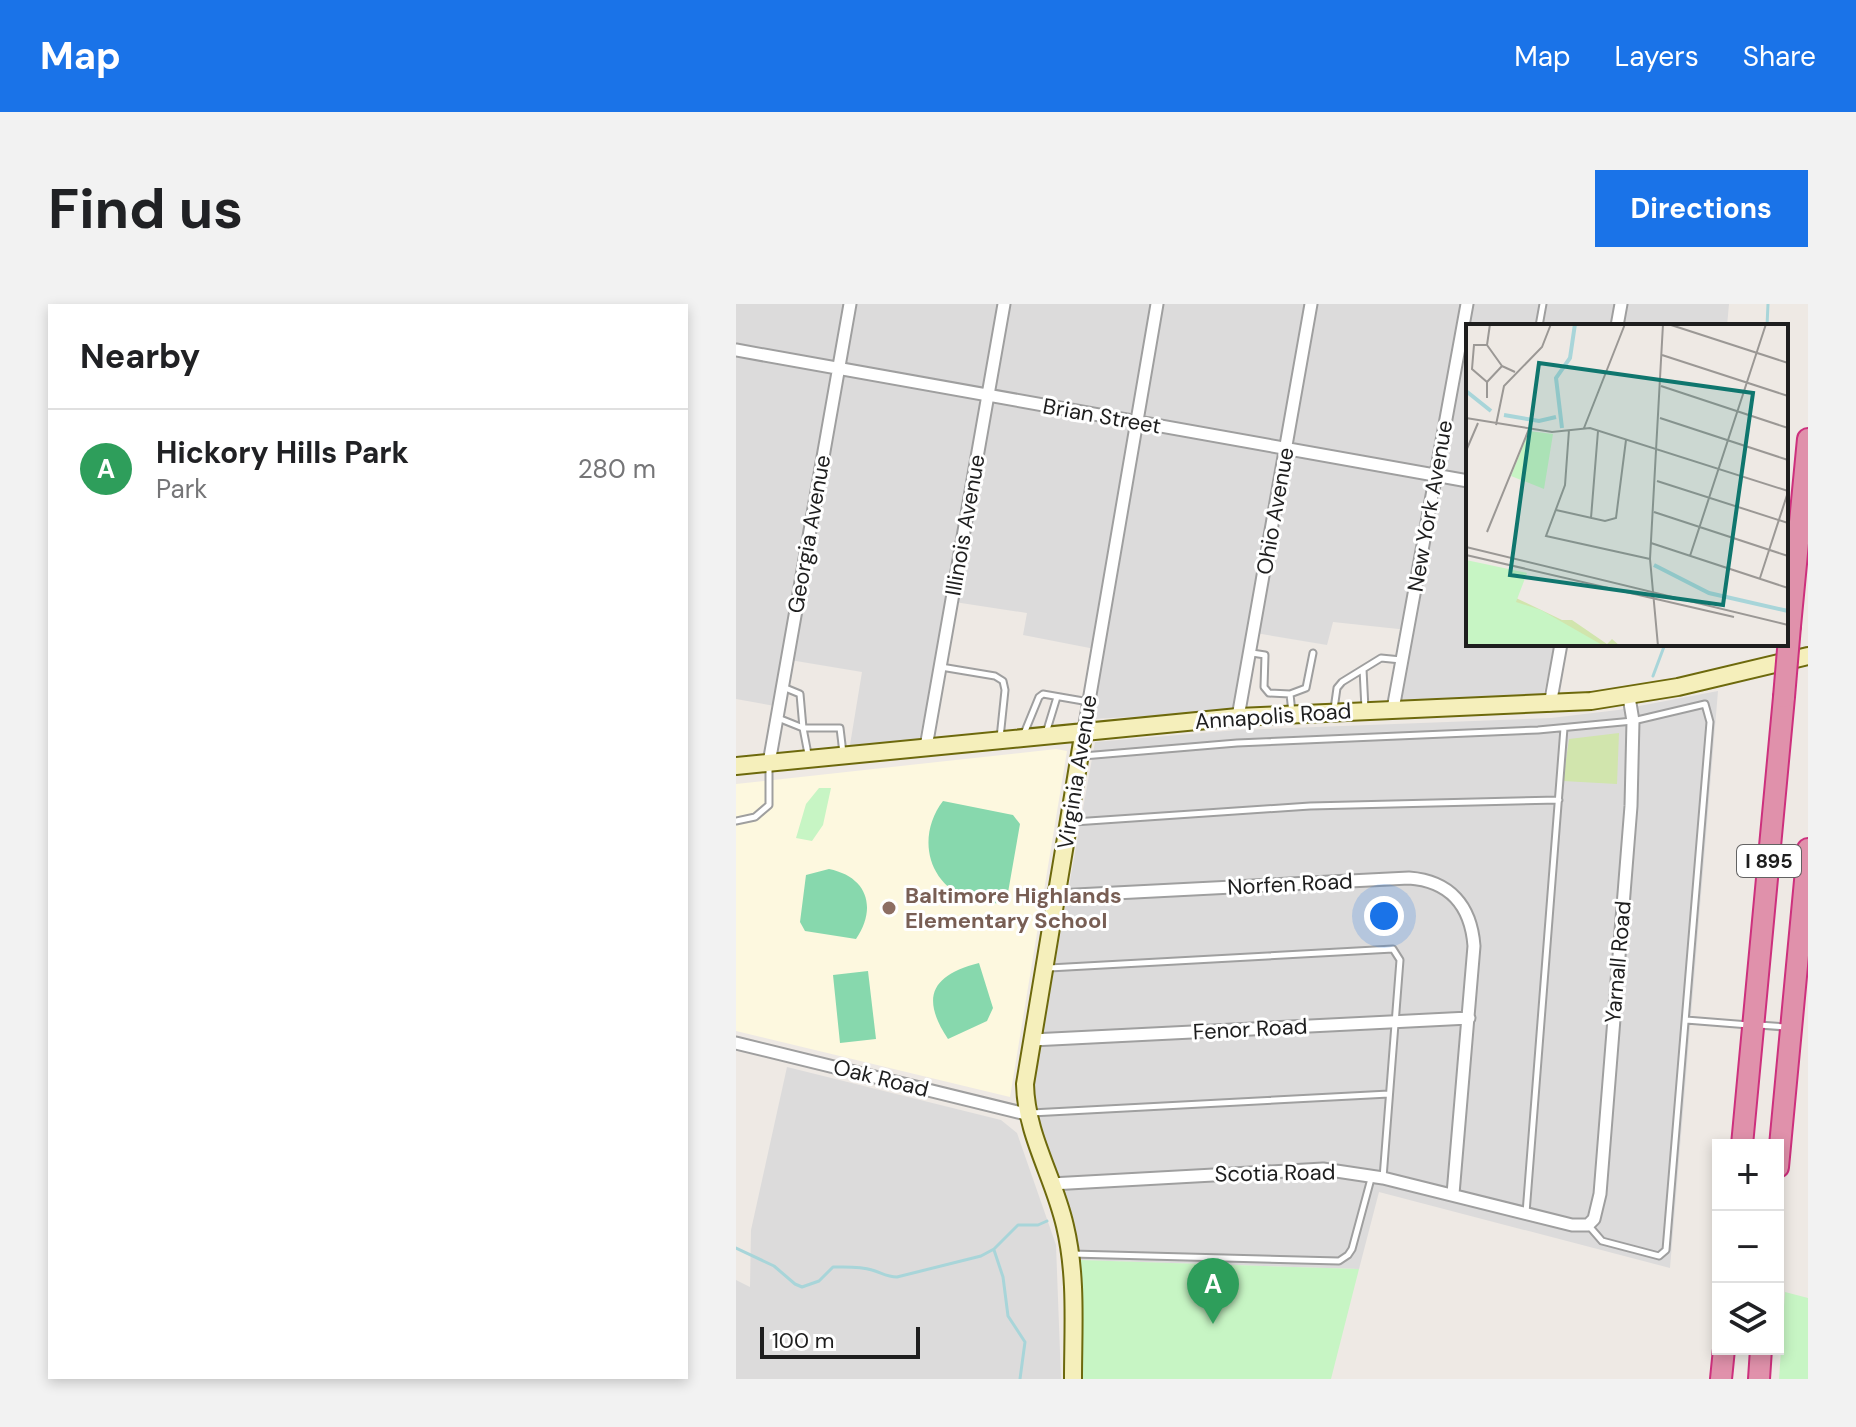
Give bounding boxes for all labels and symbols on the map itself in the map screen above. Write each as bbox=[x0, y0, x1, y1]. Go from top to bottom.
inset map bbox=[1466, 324, 1788, 646]
street label: Brian Street bbox=[1041, 391, 1163, 441]
street label: New York Avenue bbox=[1401, 418, 1459, 594]
street label: Ohio Avenue bbox=[1250, 445, 1300, 577]
street label: Illinois Avenue bbox=[938, 452, 992, 598]
street label: Georgia Avenue bbox=[781, 453, 837, 615]
street label: Virginia Avenue bbox=[1050, 693, 1104, 851]
street label: Annapolis Road bbox=[1194, 696, 1352, 736]
road number: I 895 bbox=[1737, 845, 1801, 877]
street label: Norfen Road bbox=[1227, 866, 1353, 902]
place label: Baltimore Highlands Elementary School bbox=[905, 881, 1122, 935]
your location bbox=[1364, 896, 1404, 936]
marker: Baltimore Highlands Elementary School bbox=[880, 899, 898, 917]
street label: Yarnall Road bbox=[1598, 900, 1638, 1024]
street label: Fenor Road bbox=[1192, 1012, 1308, 1046]
street label: Oak Road bbox=[830, 1052, 932, 1104]
street label: Scotia Road bbox=[1214, 1157, 1336, 1189]
pin: A bbox=[1187, 1258, 1239, 1324]
scale bar bbox=[760, 1323, 920, 1359]

